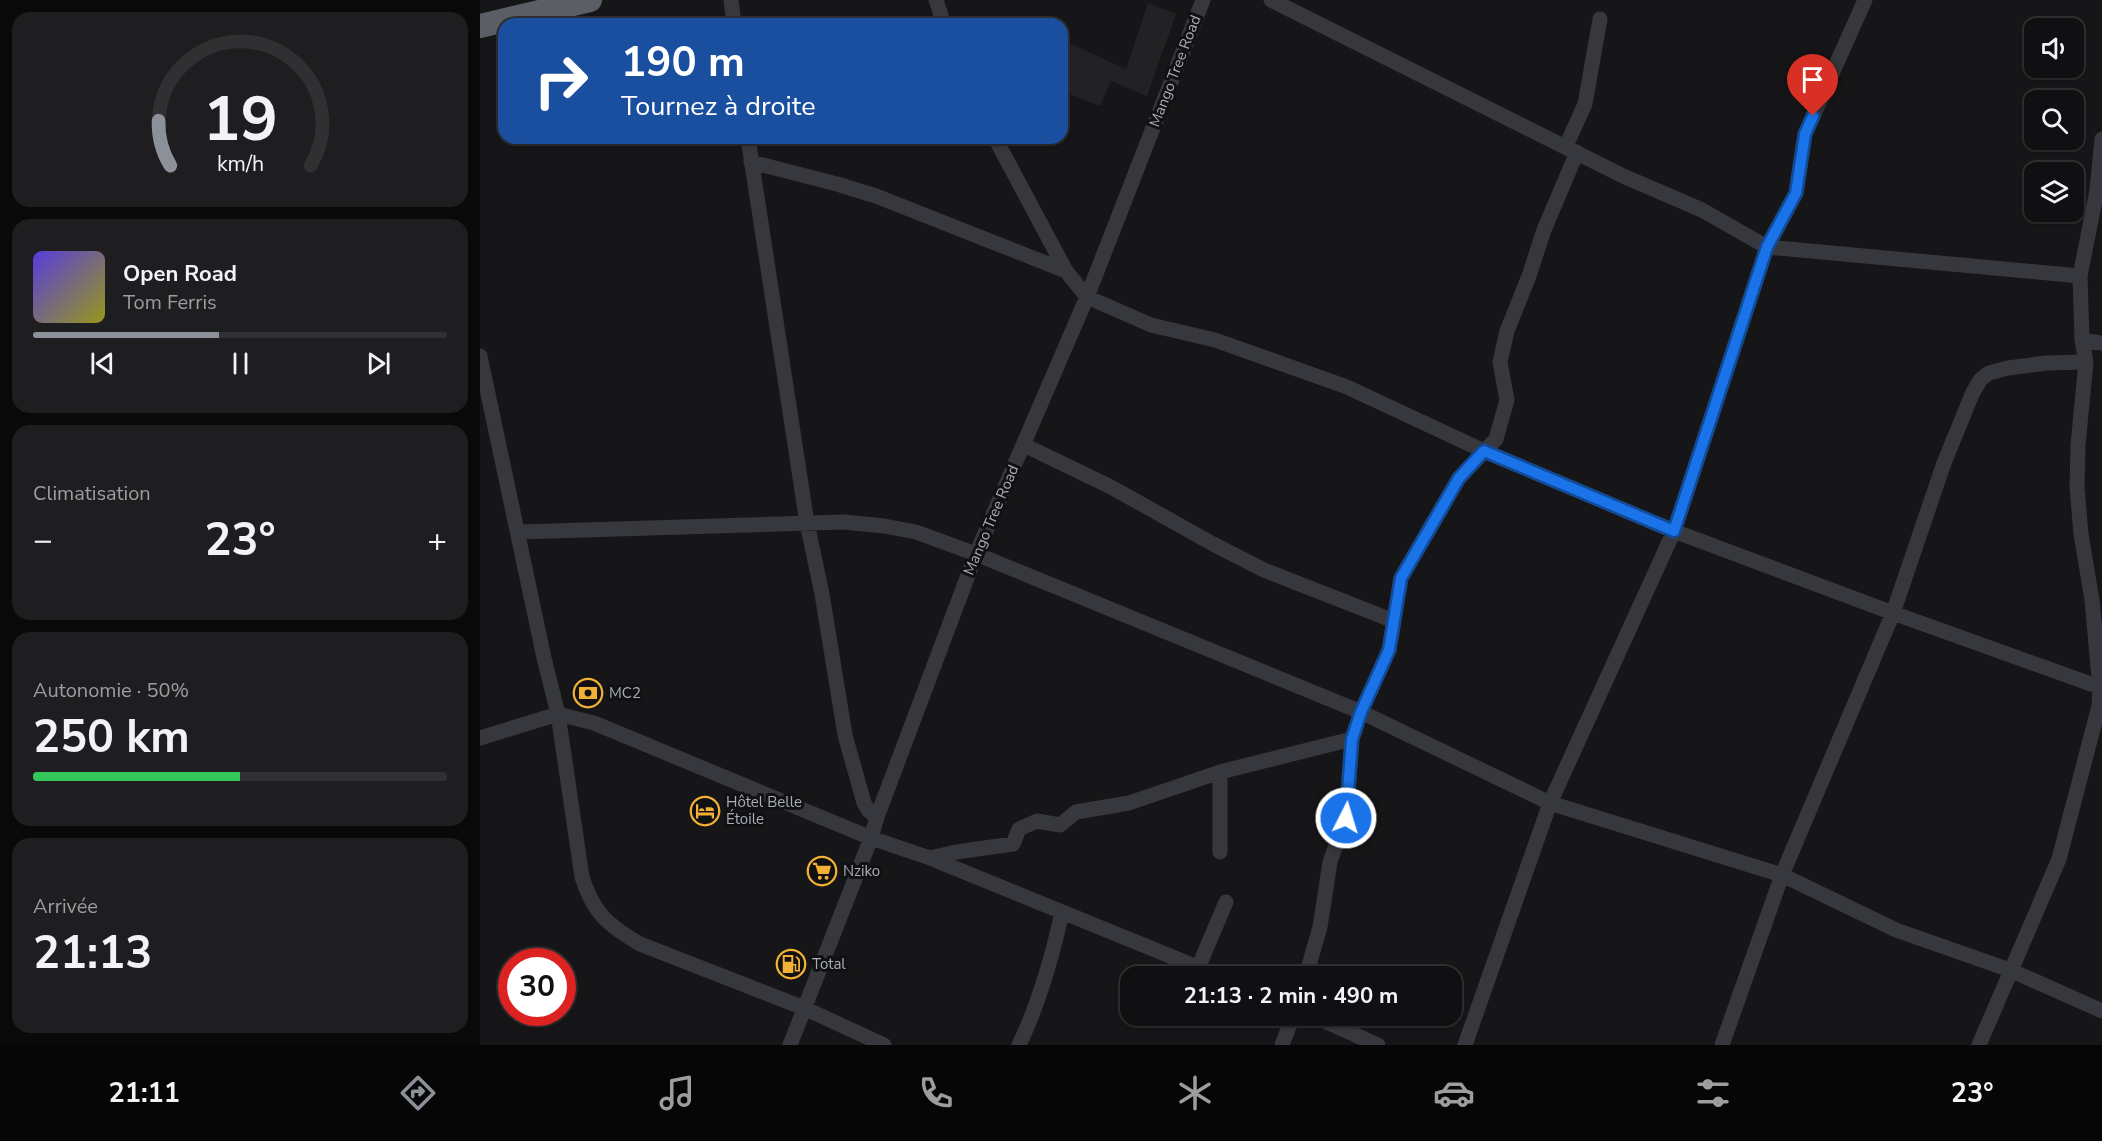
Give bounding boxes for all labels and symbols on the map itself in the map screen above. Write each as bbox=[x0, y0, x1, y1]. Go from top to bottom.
street label: Mango Tree Road bbox=[1144, 12, 1206, 130]
pin bbox=[1787, 54, 1838, 116]
street label: Mango Tree Road bbox=[959, 462, 1023, 578]
bank icon: MC2 bbox=[572, 677, 604, 709]
place label: MC2 bbox=[609, 683, 641, 703]
position arrow bbox=[1314, 786, 1378, 850]
place label: Hôtel Belle Étoile bbox=[726, 792, 802, 829]
hotel icon: Hôtel Belle Étoile bbox=[689, 795, 721, 827]
supermarket icon: Nziko bbox=[806, 855, 838, 887]
place label: Nziko bbox=[843, 861, 880, 881]
speed limit sign: 30 bbox=[498, 948, 576, 1026]
fuel station icon: Total bbox=[775, 948, 807, 980]
place label: Total bbox=[812, 954, 846, 974]

